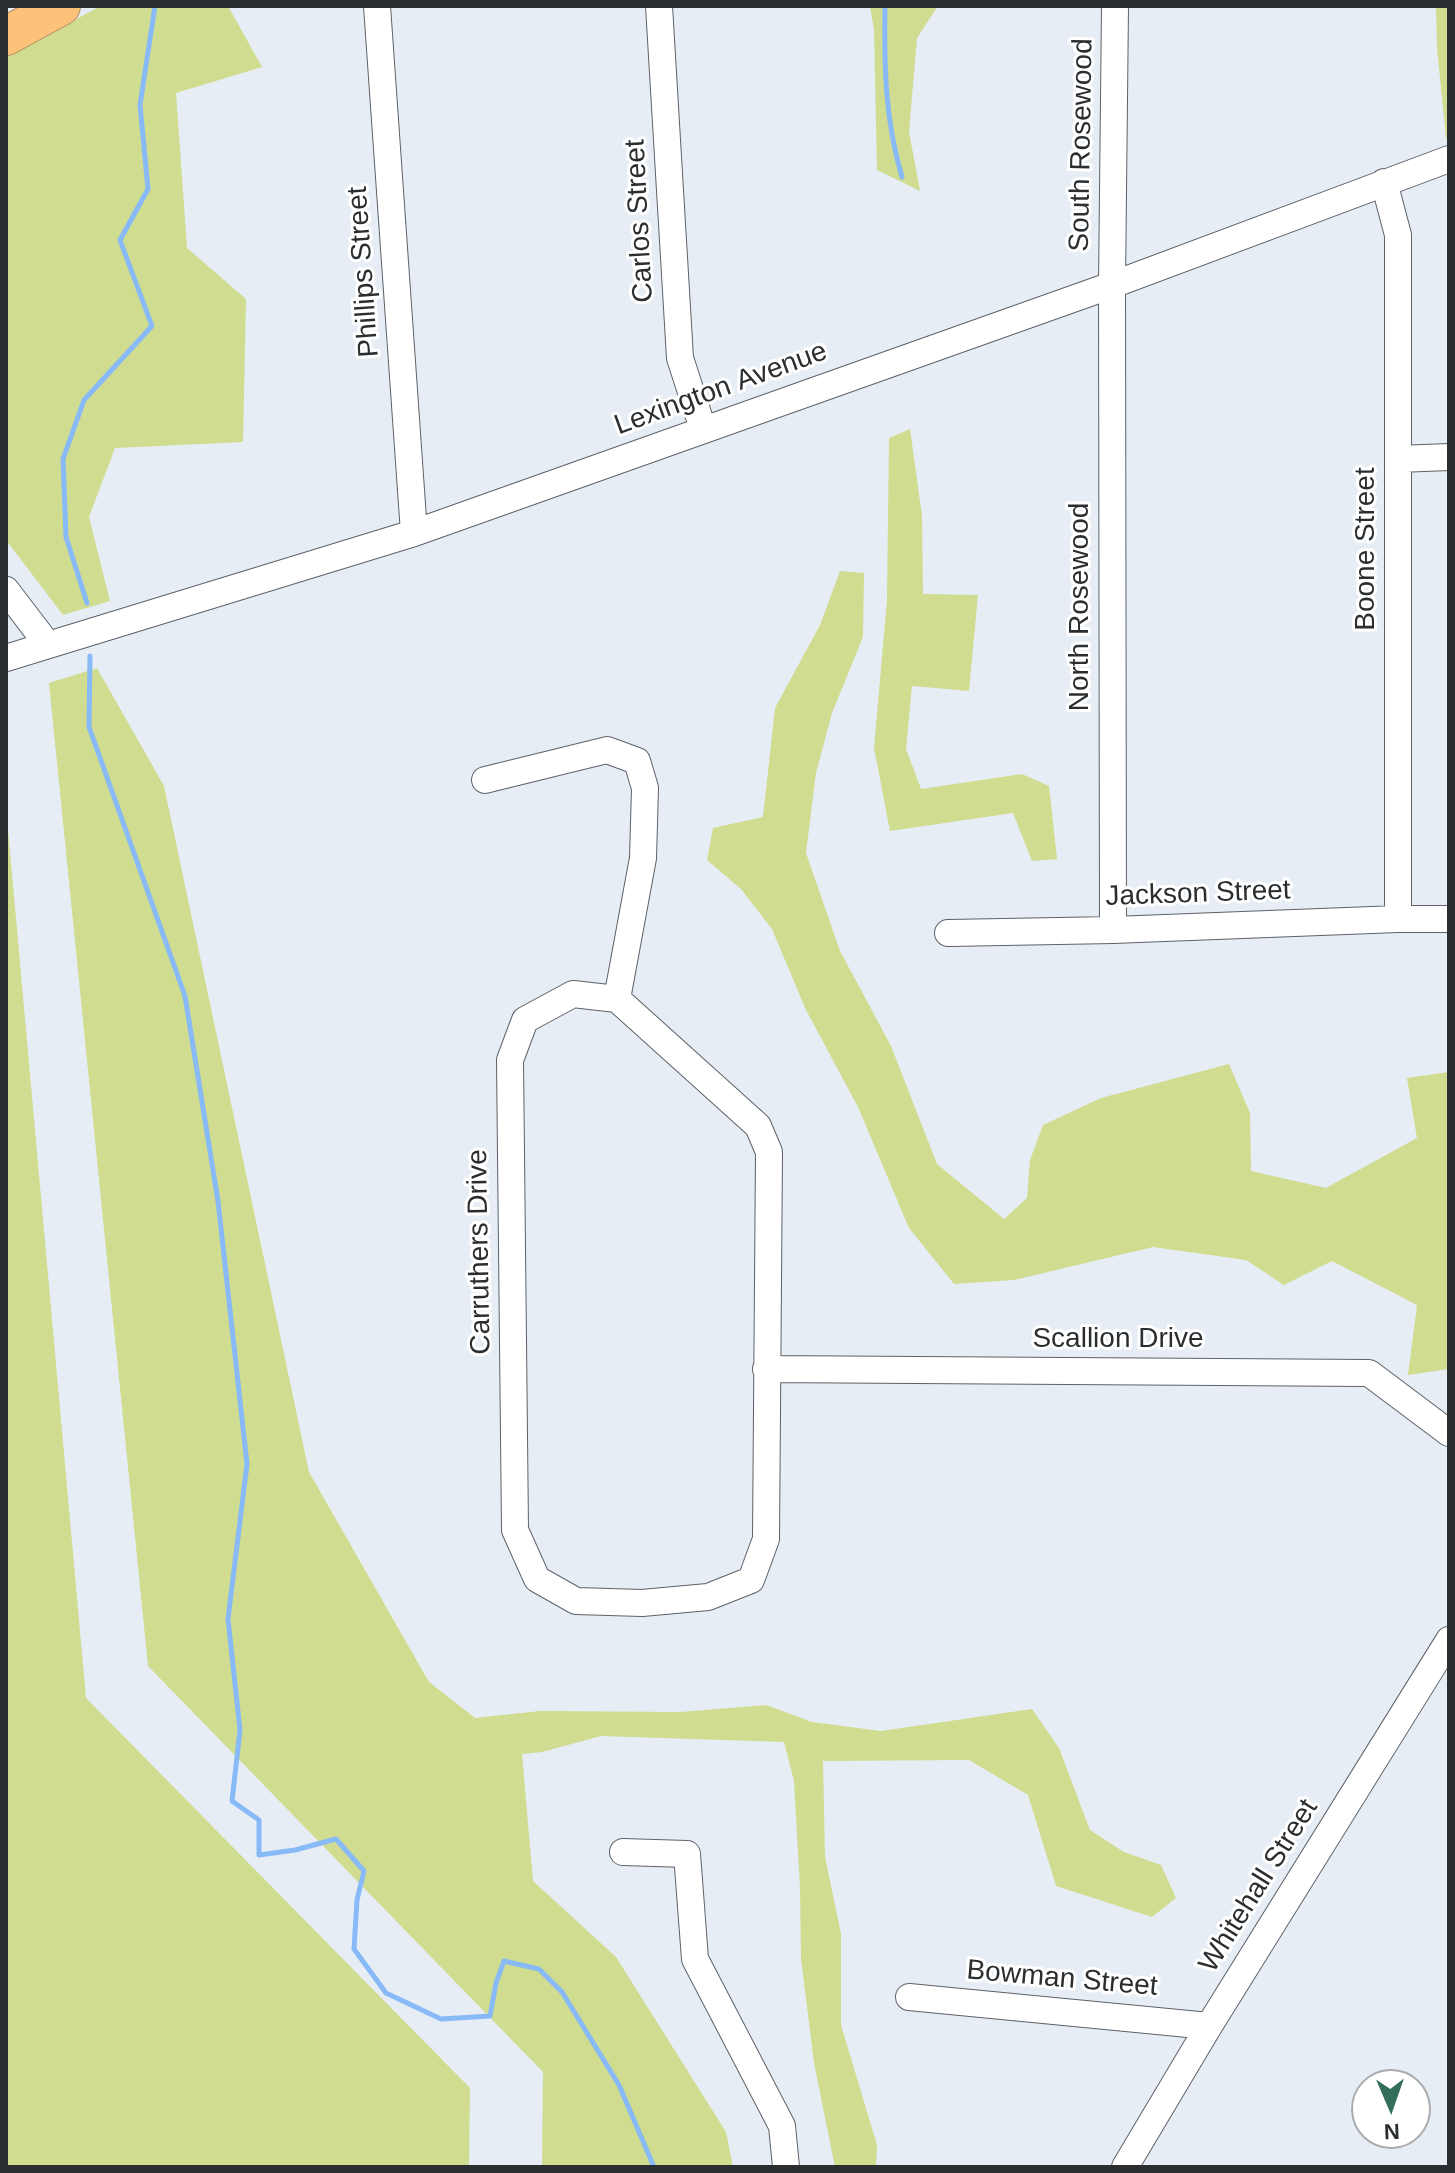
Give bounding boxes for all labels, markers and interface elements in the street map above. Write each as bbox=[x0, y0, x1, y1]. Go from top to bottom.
street label: South Rosewood bbox=[1063, 38, 1101, 252]
street label: Carlos Street bbox=[619, 139, 661, 303]
street label: Phillips Street bbox=[341, 185, 387, 359]
street label: Lexington Avenue bbox=[610, 335, 832, 443]
street label: Boone Street bbox=[1349, 467, 1383, 631]
street label: North Rosewood bbox=[1063, 503, 1097, 711]
street label: Jackson Street bbox=[1105, 874, 1291, 914]
street label: Carruthers Drive bbox=[461, 1149, 499, 1355]
street label: Scallion Drive bbox=[1032, 1322, 1204, 1356]
street label: Whitehall Street bbox=[1192, 1793, 1326, 1979]
street label: Bowman Street bbox=[965, 1954, 1159, 2004]
north arrow bbox=[1351, 2069, 1431, 2149]
text: N bbox=[1383, 2119, 1400, 2144]

